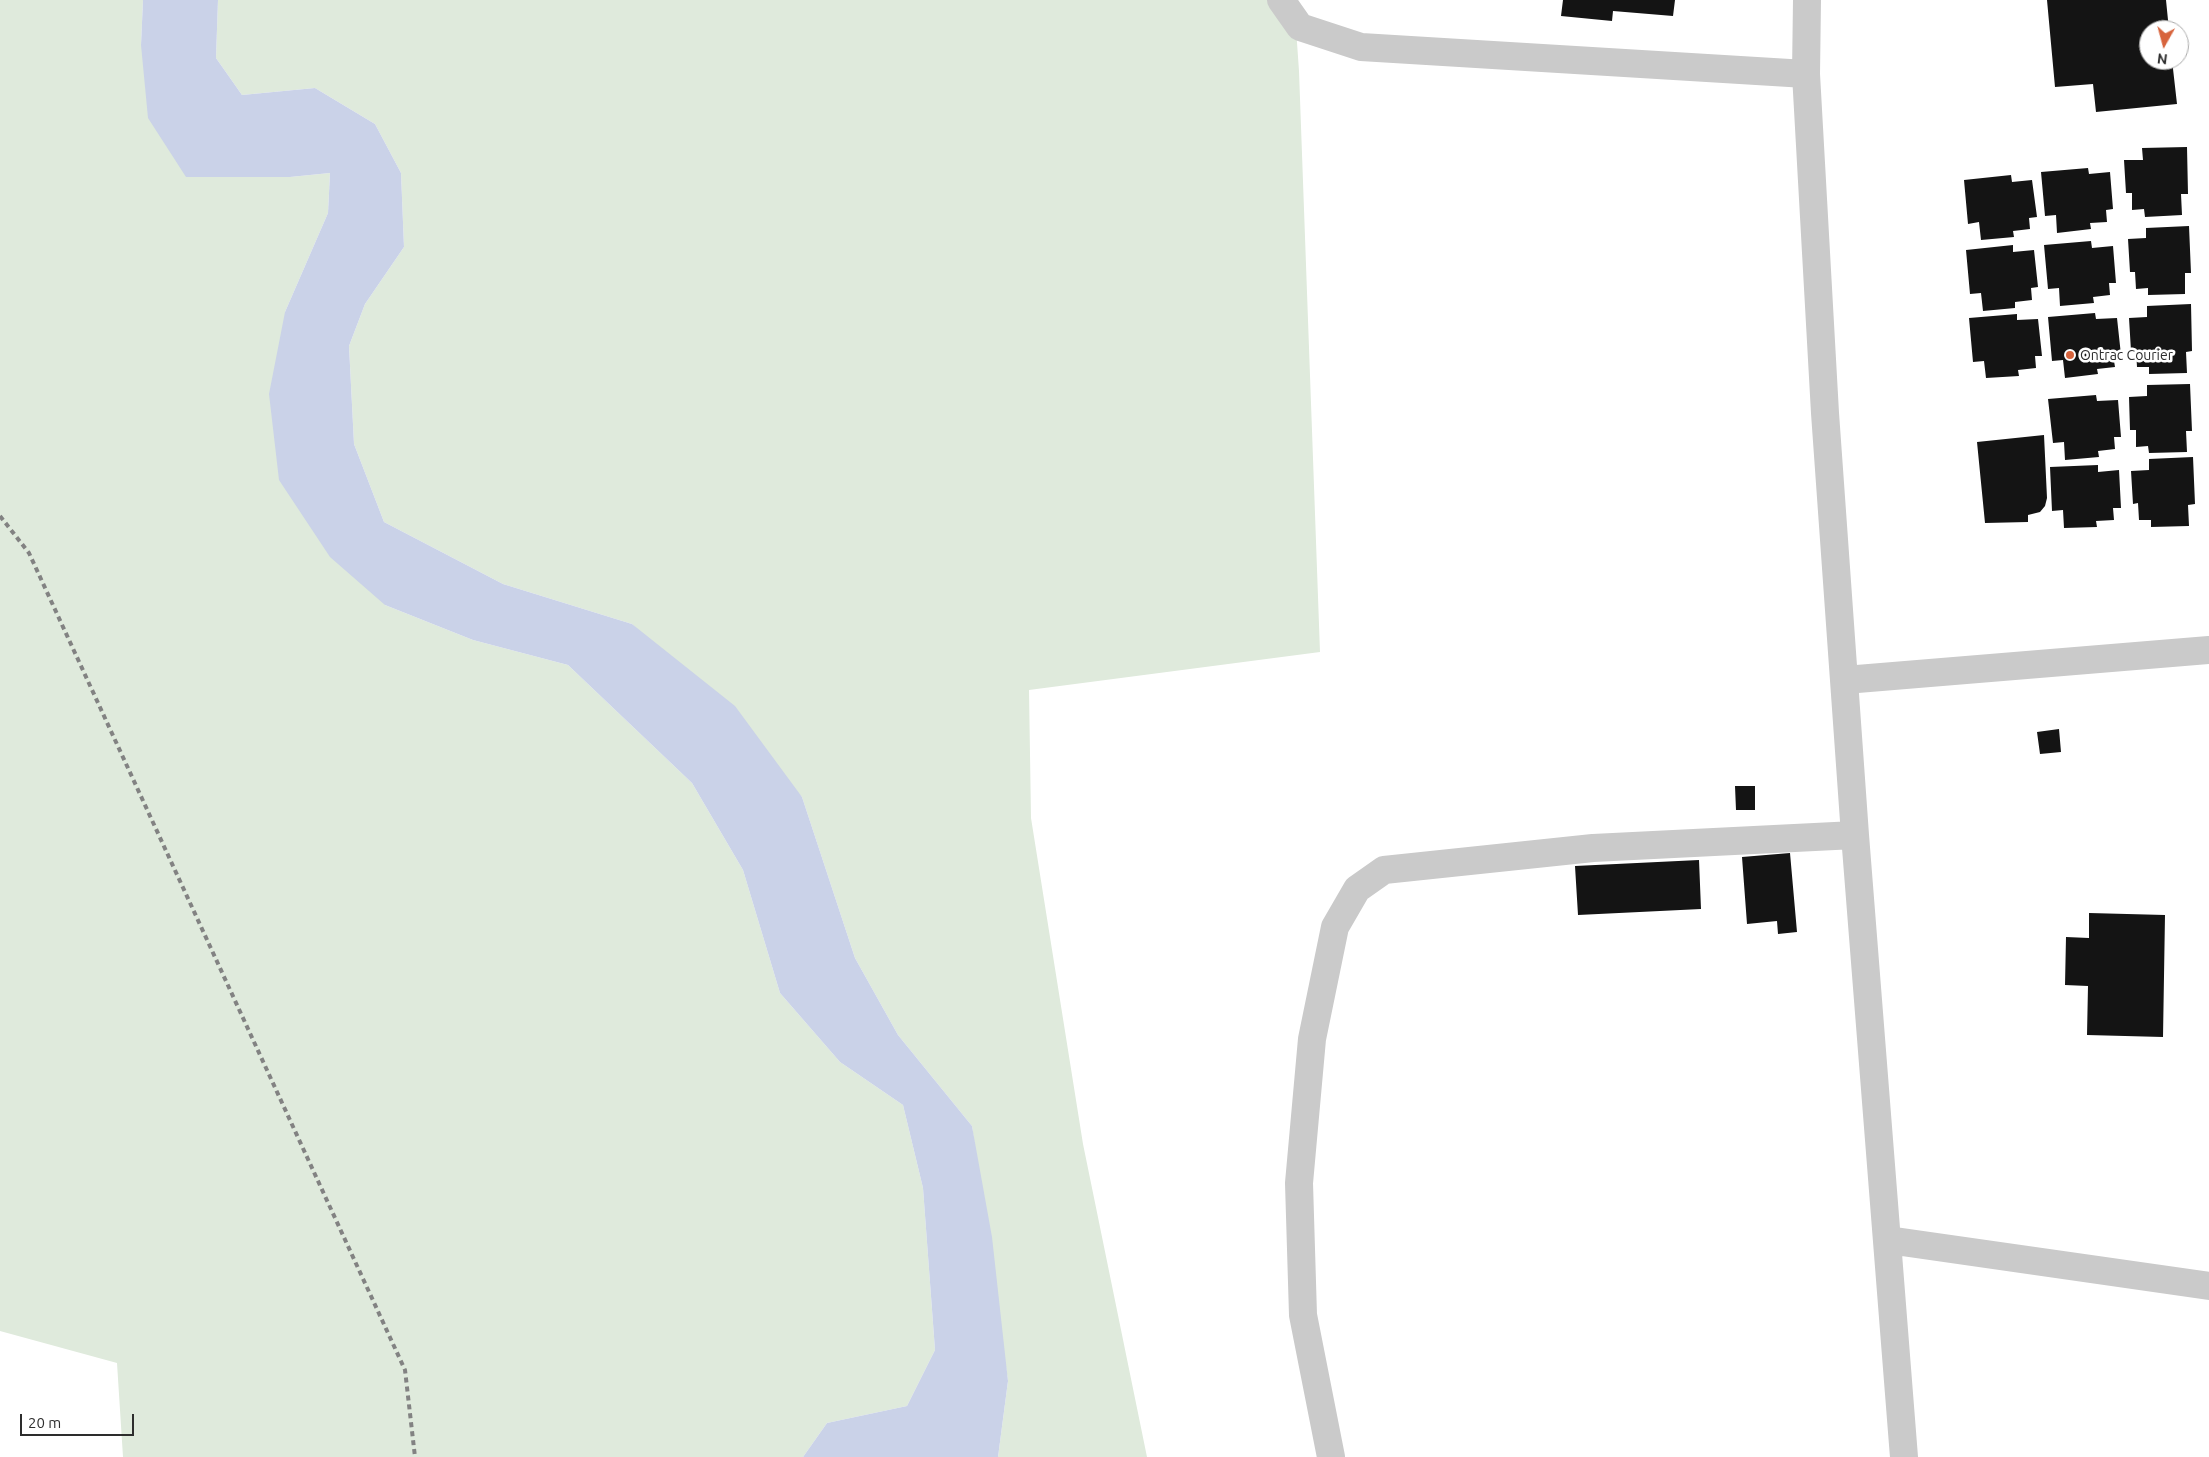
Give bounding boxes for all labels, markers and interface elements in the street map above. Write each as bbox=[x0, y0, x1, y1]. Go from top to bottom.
north arrow bbox=[2139, 20, 2189, 70]
text: N bbox=[2156, 50, 2168, 67]
place label: Ontrac Courier bbox=[2080, 347, 2173, 363]
marker: Ontrac Courier bbox=[2064, 349, 2076, 361]
scale bar bbox=[22, 1404, 136, 1436]
text: 20 m bbox=[28, 1414, 61, 1431]

